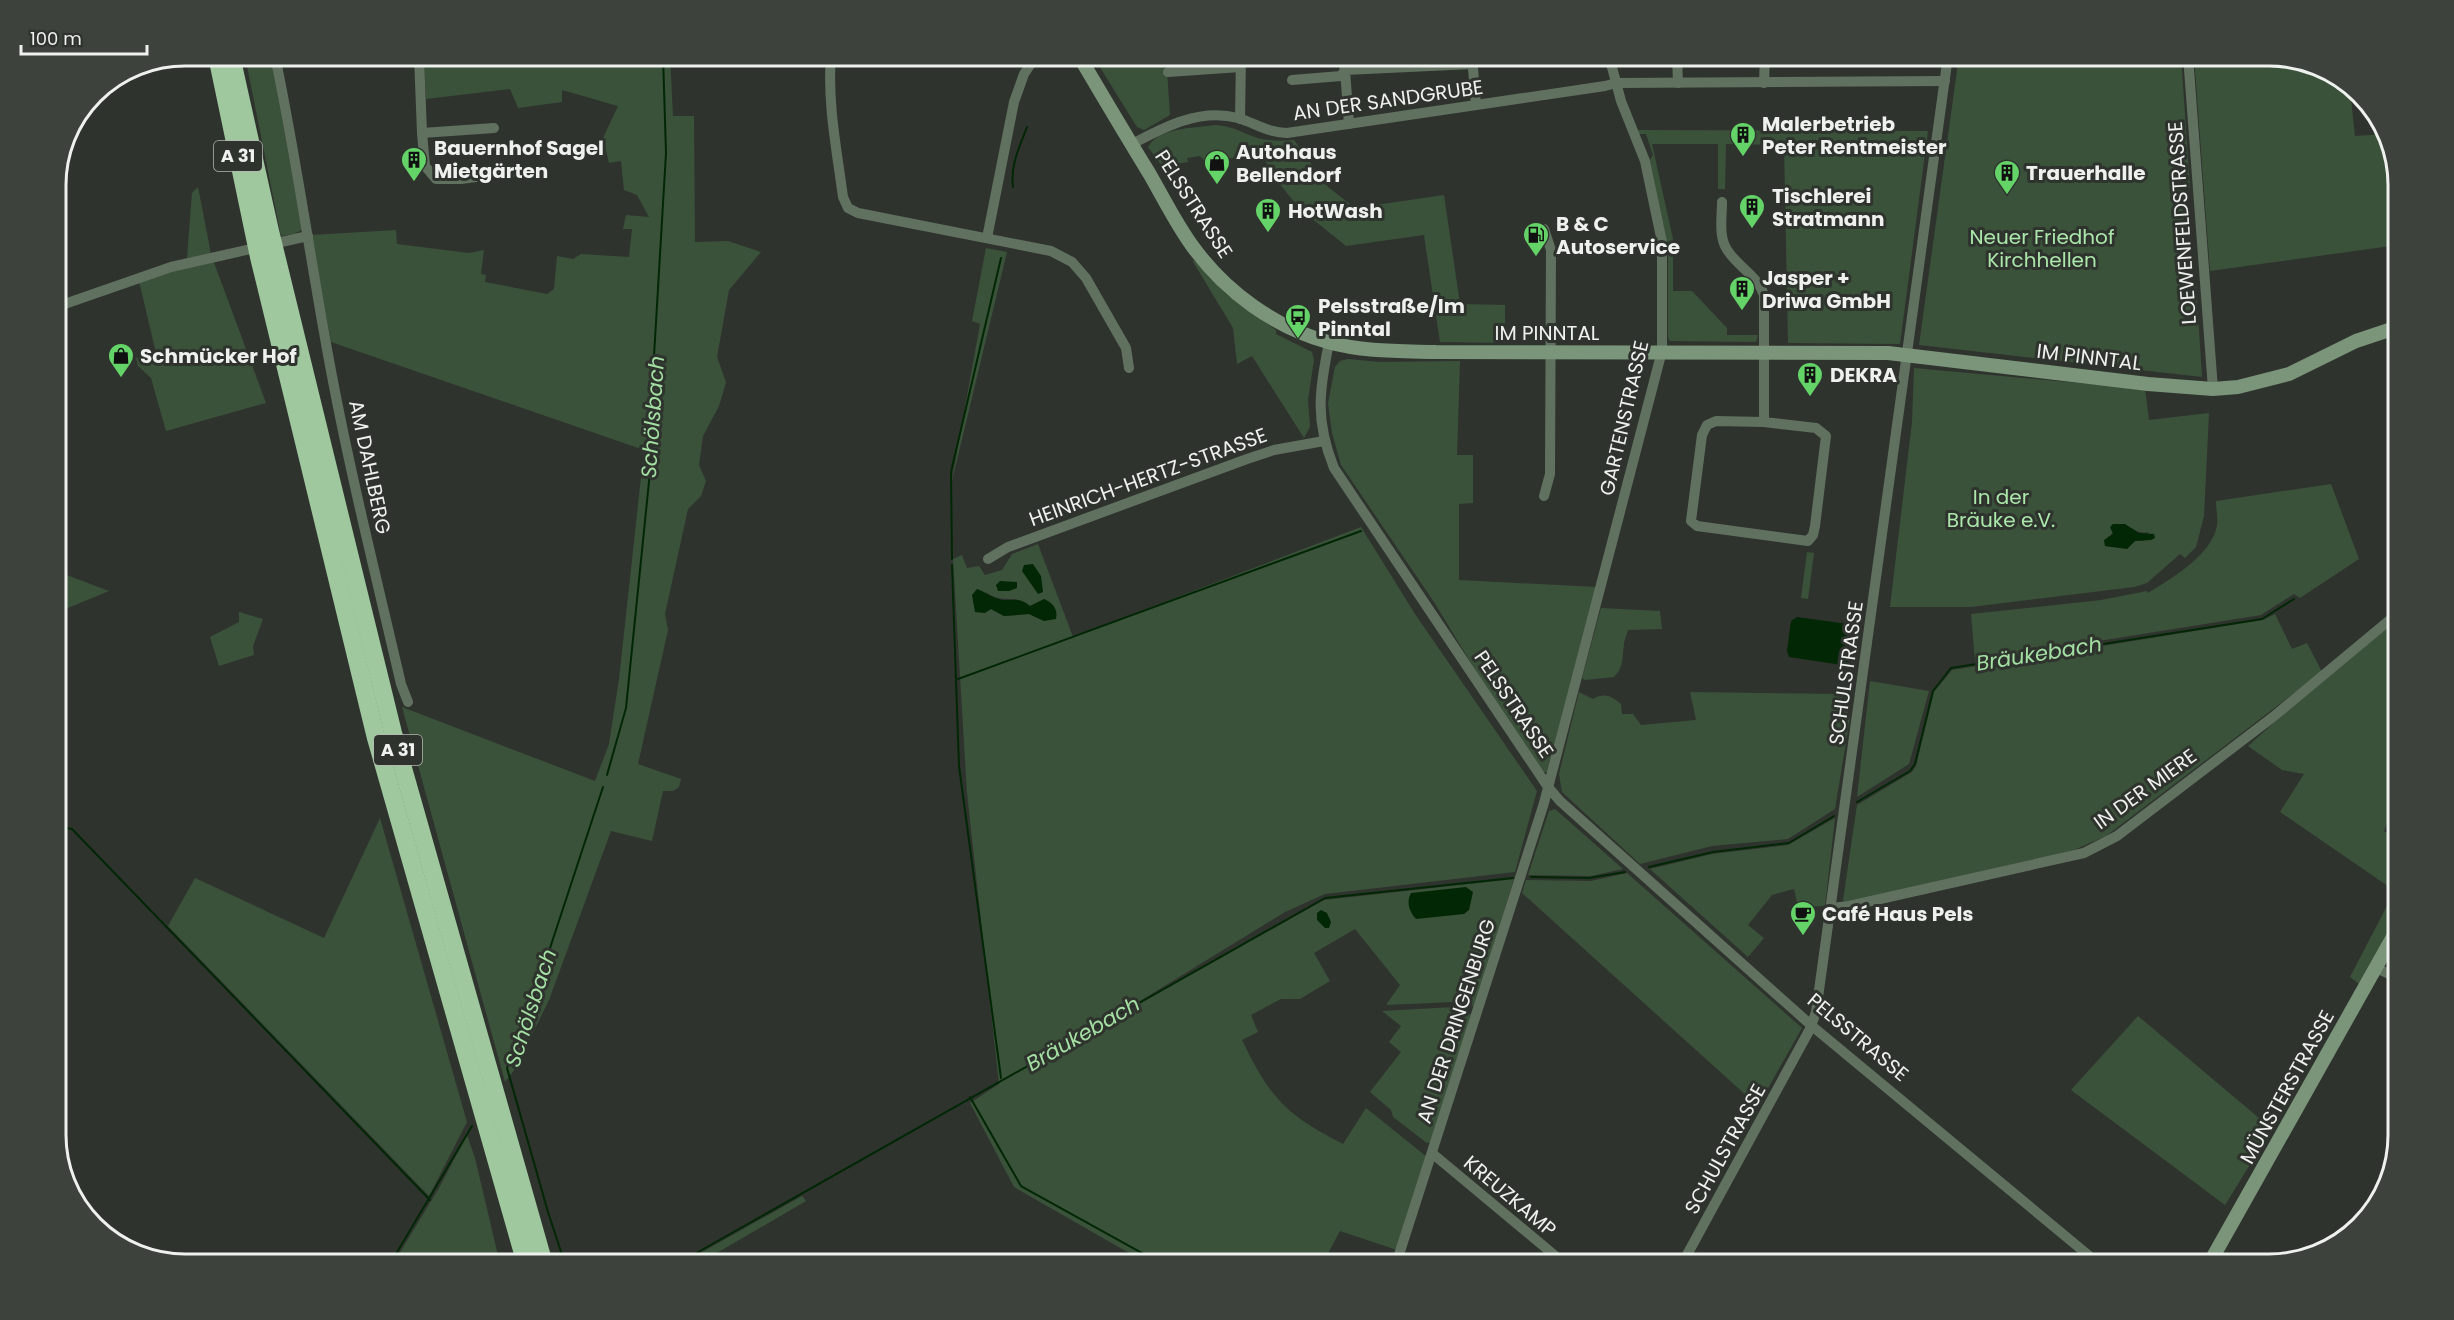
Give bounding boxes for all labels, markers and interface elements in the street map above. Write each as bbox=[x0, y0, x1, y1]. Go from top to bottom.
scale bar bbox=[21, 18, 147, 56]
text: 100 m bbox=[30, 26, 82, 51]
street label: AN DER SANDGRUBE bbox=[1291, 73, 1485, 127]
place label: Malerbetrieb Peter Rentmeister bbox=[1762, 110, 1947, 161]
building icon: Malerbetrieb Peter Rentmeister bbox=[1728, 120, 1758, 158]
street label: LOEWENFELDSTRASSE bbox=[2161, 121, 2203, 325]
place label: Bauernhof Sagel Mietgärten bbox=[434, 134, 604, 185]
place label: Autohaus Bellendorf bbox=[1236, 138, 1341, 189]
road number: A 31 bbox=[214, 141, 262, 171]
street label: PELSSTRASSE bbox=[1148, 144, 1240, 264]
building icon: Bauernhof Sagel Mietgärten bbox=[399, 145, 429, 183]
shop icon: Autohaus Bellendorf bbox=[1202, 148, 1232, 186]
building icon: Trauerhalle bbox=[1992, 158, 2022, 196]
place label: Trauerhalle bbox=[2026, 159, 2146, 187]
place label: Tischlerei Stratmann bbox=[1772, 182, 1884, 233]
building icon: Tischlerei Stratmann bbox=[1737, 192, 1767, 230]
building icon: HotWash bbox=[1253, 196, 1283, 234]
place label: HotWash bbox=[1288, 197, 1383, 225]
place label: B & C Autoservice bbox=[1556, 210, 1680, 261]
fuel station icon: B & C Autoservice bbox=[1521, 220, 1551, 258]
park label: Neuer Friedhof Kirchhellen bbox=[1969, 223, 2115, 274]
place label: Jasper + Driwa GmbH bbox=[1762, 264, 1891, 315]
building icon: Jasper + Driwa GmbH bbox=[1727, 274, 1757, 312]
place label: Pelsstraße/Im Pinntal bbox=[1318, 292, 1465, 343]
bus stop icon: Pelsstraße/Im Pinntal bbox=[1283, 302, 1313, 340]
street label: IM PINNTAL bbox=[1494, 319, 1600, 347]
street label: IM PINNTAL bbox=[2035, 337, 2143, 377]
street label: GARTENSTRASSE bbox=[1593, 338, 1655, 498]
shop icon: Schmücker Hof bbox=[106, 341, 136, 379]
place label: Schmücker Hof bbox=[140, 342, 297, 370]
water label: Schölsbach bbox=[634, 355, 671, 479]
building icon: DEKRA bbox=[1795, 360, 1825, 398]
place label: DEKRA bbox=[1830, 361, 1897, 389]
street label: AM DAHLBERG bbox=[342, 397, 398, 537]
street label: HEINRICH-HERTZ-STRASSE bbox=[1025, 421, 1271, 533]
park label: In der Bräuke e.V. bbox=[1947, 483, 2055, 534]
street label: SCHULSTRASSE bbox=[1822, 599, 1870, 747]
water label: Bräukebach bbox=[1974, 629, 2104, 678]
street label: PELSSTRASSE bbox=[1468, 645, 1560, 763]
road number: A 31 bbox=[374, 735, 422, 765]
street label: IN DER MIERE bbox=[2088, 742, 2202, 836]
cafe icon: Café Haus Pels bbox=[1788, 899, 1818, 937]
place label: Café Haus Pels bbox=[1822, 900, 1974, 928]
street label: AN DER DRINGENBURG bbox=[1410, 915, 1502, 1127]
water label: Schölsbach bbox=[498, 945, 563, 1071]
street label: PELSSTRASSE bbox=[1801, 986, 1915, 1088]
water label: Bräukebach bbox=[1021, 989, 1145, 1078]
street label: MÜNSTERSTRASSE bbox=[2233, 1005, 2341, 1169]
street label: SCHULSTRASSE bbox=[1678, 1079, 1772, 1219]
street label: KREUZKAMP bbox=[1458, 1149, 1562, 1243]

